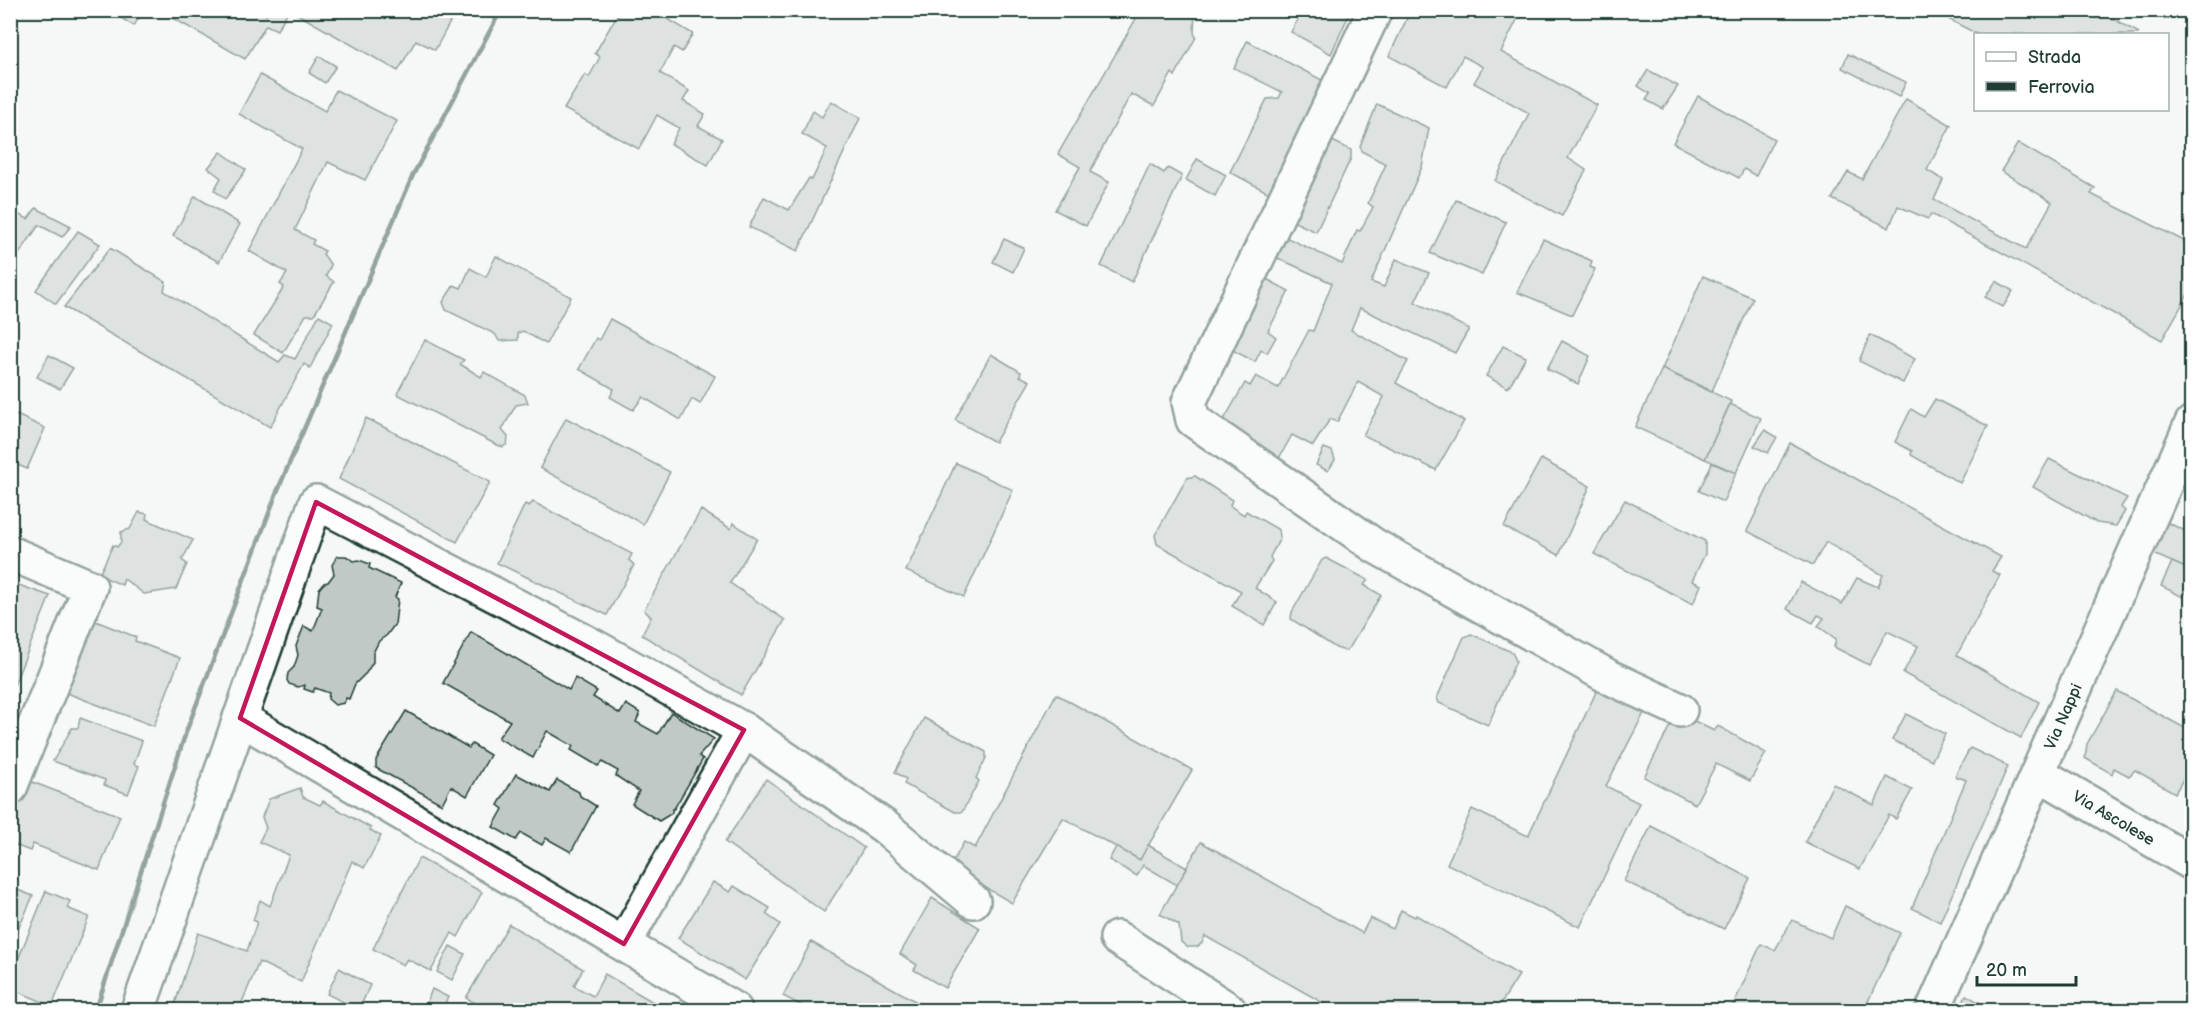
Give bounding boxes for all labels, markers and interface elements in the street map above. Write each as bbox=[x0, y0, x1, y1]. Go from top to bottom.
legend bbox=[1974, 33, 2169, 111]
text: Strada bbox=[2028, 47, 2081, 68]
text: Ferrovia bbox=[2028, 77, 2095, 98]
street label: Via Nappi bbox=[2041, 681, 2087, 753]
street label: Via Ascolese bbox=[2069, 787, 2158, 850]
scale bar bbox=[1977, 949, 2076, 987]
text: 20 m bbox=[1986, 960, 2027, 981]

